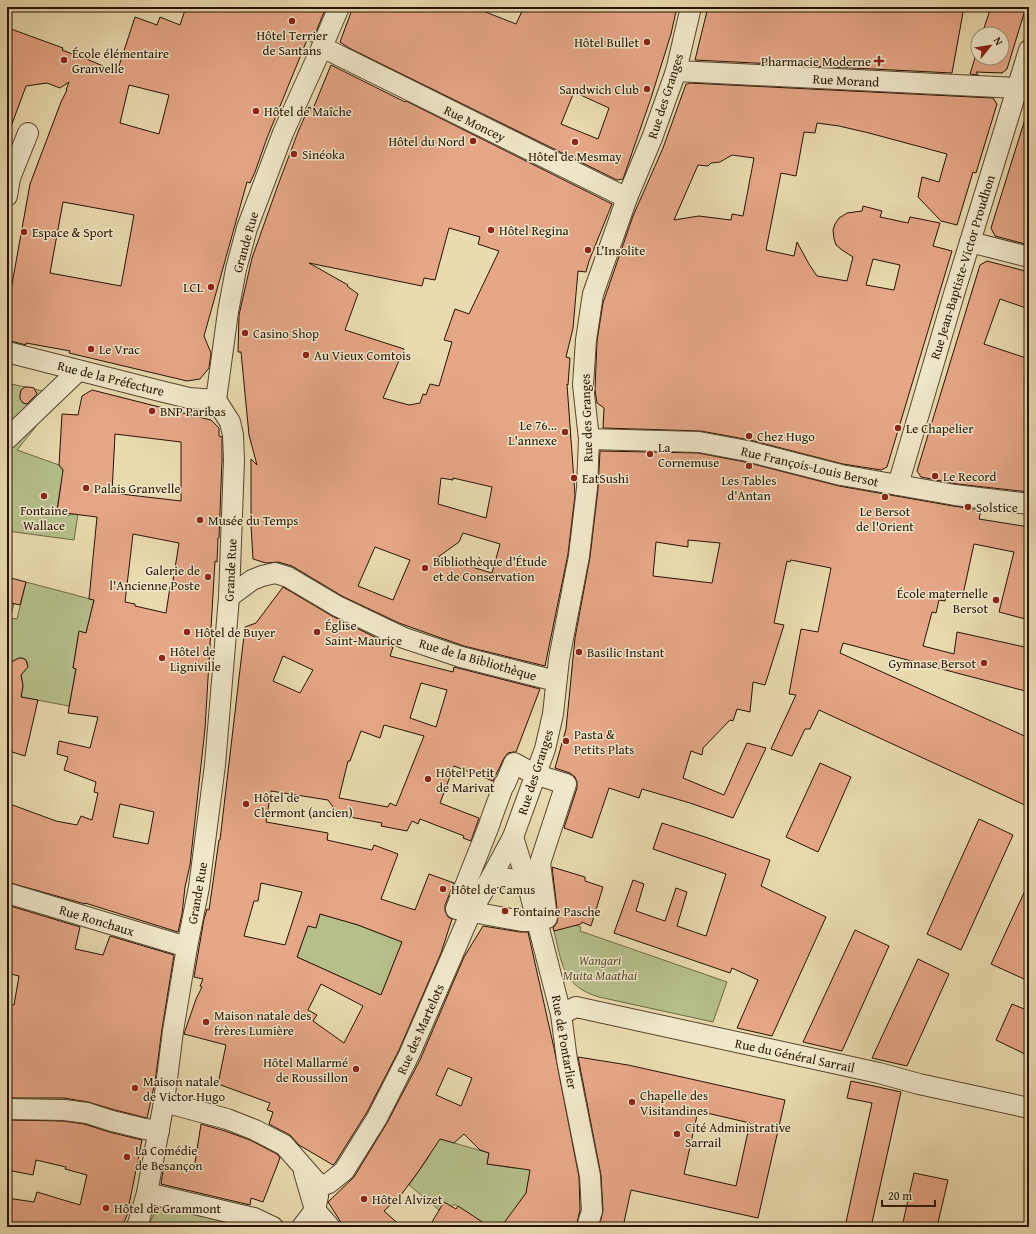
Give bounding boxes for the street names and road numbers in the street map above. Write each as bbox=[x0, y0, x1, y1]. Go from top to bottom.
street label: Rue des Granges bbox=[643, 51, 688, 141]
street label: Rue Morand bbox=[812, 69, 880, 92]
street label: Rue Moncey bbox=[441, 100, 509, 147]
street label: Rue Jean-Baptiste-Victor Proudhon bbox=[925, 172, 1000, 362]
street label: Grande Rue bbox=[228, 209, 263, 275]
street label: Rue de la Préfecture bbox=[56, 356, 166, 401]
street label: Rue des Granges bbox=[575, 373, 598, 463]
street label: Rue François-Louis Bersot bbox=[739, 441, 881, 492]
street label: Grande Rue bbox=[219, 538, 242, 602]
street label: Rue de la Bibliothèque bbox=[417, 634, 539, 685]
street label: Rue des Granges bbox=[513, 727, 558, 817]
street label: Grande Rue bbox=[183, 860, 212, 926]
street label: Rue Ronchaux bbox=[57, 900, 137, 941]
street label: Rue des Martelots bbox=[392, 981, 449, 1078]
street label: Rue de Pontarlier bbox=[547, 994, 582, 1091]
street label: Rue du Général Sarrail bbox=[733, 1034, 857, 1078]

